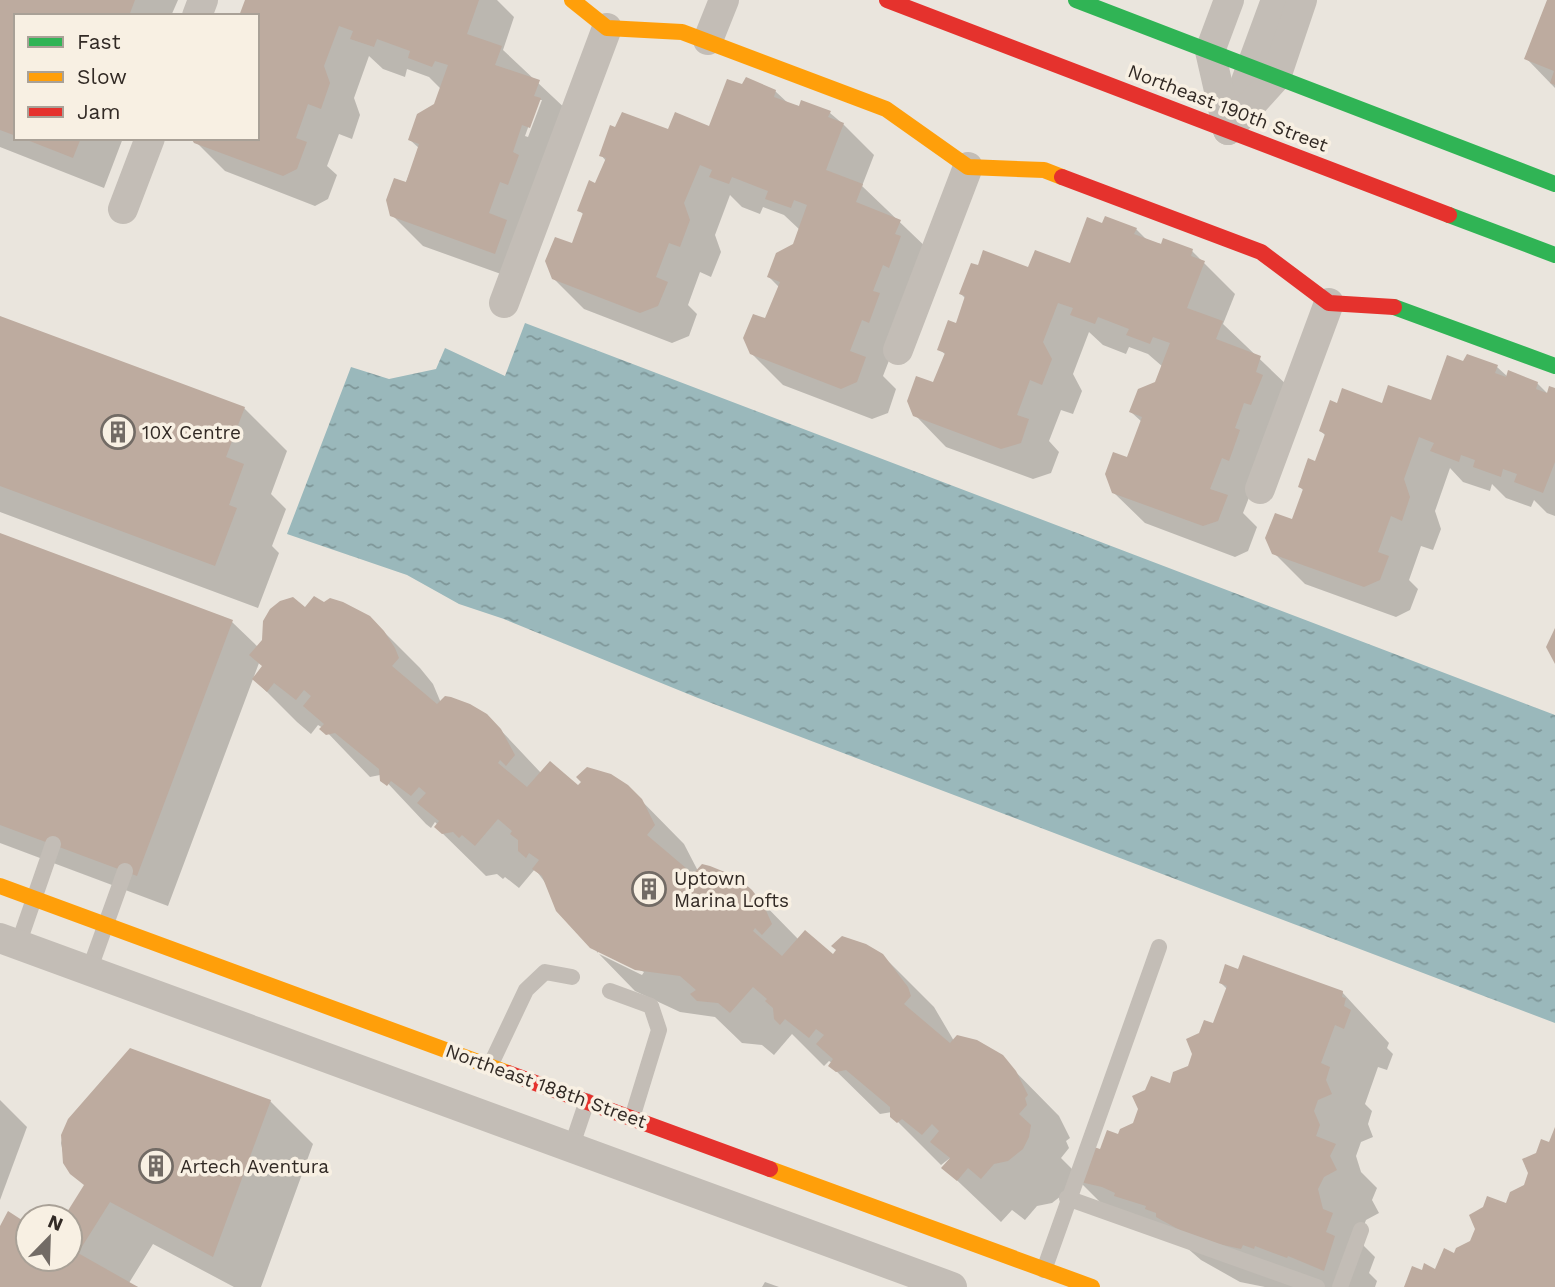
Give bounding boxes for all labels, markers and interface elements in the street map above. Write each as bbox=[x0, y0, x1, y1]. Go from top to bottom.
legend bbox=[14, 14, 259, 140]
text: Fast bbox=[77, 29, 121, 54]
street label: Northeast 190th Street bbox=[1125, 59, 1331, 157]
text: Slow bbox=[77, 64, 127, 89]
text: Jam bbox=[77, 99, 120, 124]
building icon: 10X Centre bbox=[99, 413, 137, 451]
place label: 10X Centre bbox=[142, 421, 241, 444]
place label: Uptown Marina Lofts bbox=[674, 867, 789, 912]
building icon: Uptown Marina Lofts bbox=[630, 870, 668, 908]
street label: Northeast 188th Street bbox=[442, 1039, 650, 1133]
building icon: Artech Aventura bbox=[137, 1147, 175, 1185]
place label: Artech Aventura bbox=[180, 1155, 329, 1178]
north arrow bbox=[14, 1203, 84, 1273]
text: N bbox=[44, 1209, 66, 1236]

